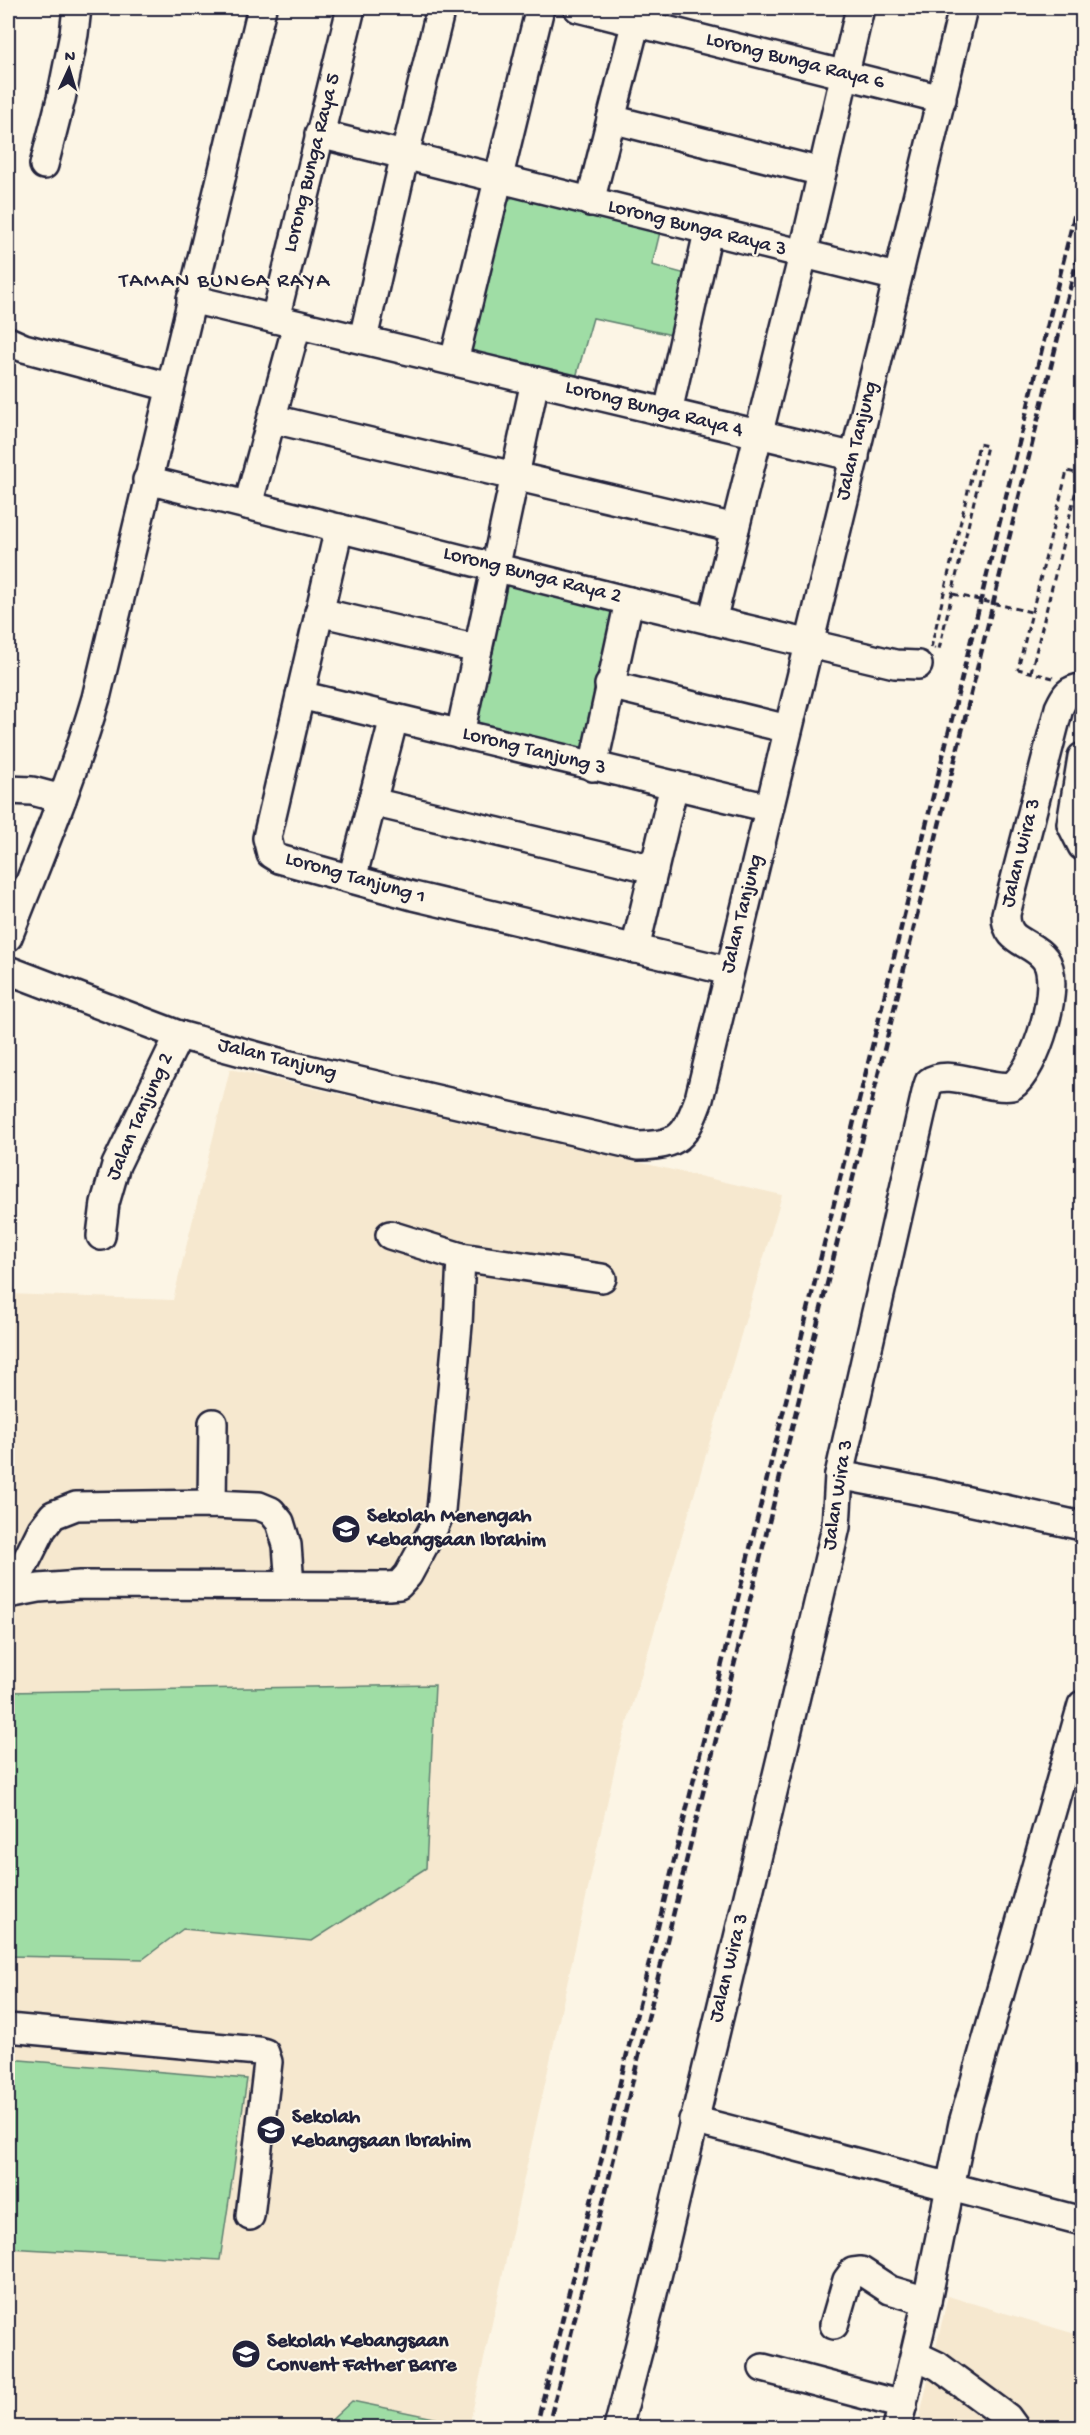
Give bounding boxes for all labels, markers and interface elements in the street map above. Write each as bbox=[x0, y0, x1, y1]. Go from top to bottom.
street label: Lorong Bunga Raya 6 bbox=[703, 28, 887, 96]
north arrow bbox=[39, 39, 99, 99]
text: N bbox=[64, 48, 76, 67]
street label: Lorong Bunga Raya 5 bbox=[279, 71, 347, 255]
street label: Lorong Bunga Raya 3 bbox=[605, 195, 789, 263]
district label: TAMAN BUNGA RAYA bbox=[117, 269, 331, 295]
street label: Lorong Bunga Raya 4 bbox=[562, 376, 746, 444]
street label: Jalan Tanjung bbox=[831, 379, 885, 503]
street label: Lorong Bunga Raya 2 bbox=[440, 542, 624, 610]
street label: Lorong Tanjung 3 bbox=[460, 722, 608, 782]
street label: Jalan Wira 3 bbox=[996, 796, 1048, 910]
street label: Lorong Tanjung 1 bbox=[282, 847, 428, 911]
street label: Jalan Tanjung bbox=[716, 852, 770, 976]
street label: Jalan Tanjung bbox=[215, 1033, 339, 1087]
street label: Jalan Tanjung 2 bbox=[102, 1049, 180, 1185]
street label: Jalan Wira 3 bbox=[818, 1438, 860, 1552]
place label: Sekolah Menengah Kebangsaan Ibrahim bbox=[366, 1505, 546, 1554]
school or university icon: Sekolah Menengah Kebangsaan Ibrahim bbox=[330, 1513, 362, 1545]
street label: Jalan Wira 3 bbox=[704, 1911, 756, 2025]
place label: Sekolah Kebangsaan Ibrahim bbox=[291, 2106, 471, 2155]
school or university icon: Sekolah Kebangsaan Ibrahim bbox=[255, 2114, 287, 2146]
place label: Sekolah Kebangsaan Convent Father Barre bbox=[266, 2330, 458, 2379]
school or university icon: Sekolah Kebangsaan Convent Father Barre bbox=[230, 2338, 262, 2370]

